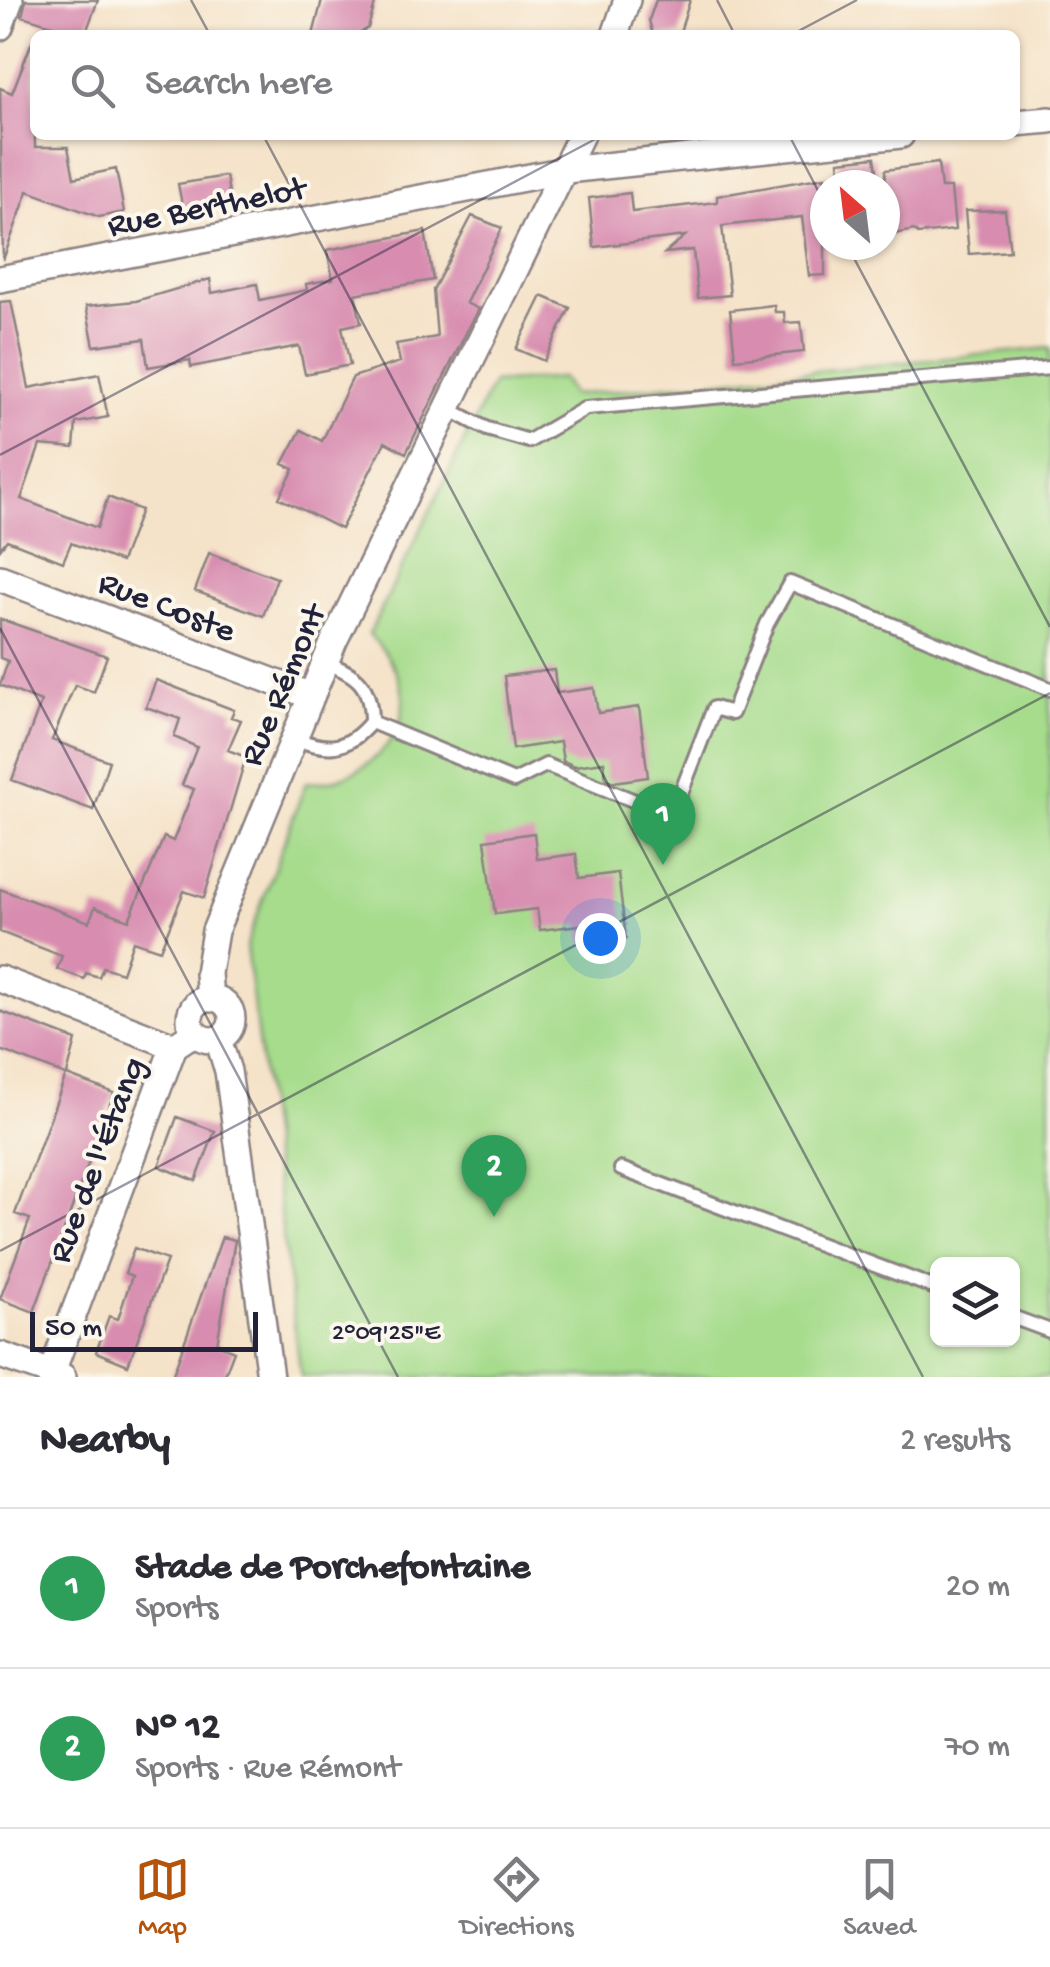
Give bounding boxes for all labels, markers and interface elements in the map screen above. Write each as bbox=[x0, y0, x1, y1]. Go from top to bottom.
search box bbox=[30, 30, 1020, 140]
icon: search bbox=[65, 58, 120, 113]
text: Search here bbox=[145, 63, 332, 107]
street label: Rue Berthelot bbox=[105, 170, 312, 249]
north arrow bbox=[810, 170, 900, 260]
street label: Rue Coste bbox=[92, 564, 241, 654]
street label: Rue Rémont bbox=[233, 597, 338, 773]
pin: 1 bbox=[630, 782, 696, 865]
your location bbox=[575, 913, 626, 964]
street label: Rue de l'Étang bbox=[41, 1052, 157, 1269]
pin: 2 bbox=[462, 1134, 526, 1217]
map controls bbox=[930, 1257, 1020, 1347]
button: layers bbox=[930, 1257, 1020, 1347]
scale bar bbox=[30, 1307, 258, 1352]
text: 50 m bbox=[45, 1313, 102, 1346]
text: 2°09'25"E bbox=[332, 1320, 441, 1349]
text: Nearby bbox=[40, 1418, 170, 1467]
text: 2 results bbox=[900, 1423, 1010, 1461]
text: Stade de Porchefontaine bbox=[135, 1547, 530, 1591]
text: 1 bbox=[66, 1569, 79, 1607]
text: 20 m bbox=[946, 1569, 1010, 1607]
text: Sports bbox=[135, 1591, 218, 1629]
text: N° 12 bbox=[135, 1707, 220, 1751]
text: 2 bbox=[65, 1729, 80, 1767]
text: 70 m bbox=[945, 1729, 1010, 1767]
text: Sports · Rue Rémont bbox=[135, 1751, 400, 1789]
tab: Map bbox=[135, 1852, 190, 1945]
tab: Directions bbox=[460, 1852, 574, 1945]
tab: Saved bbox=[843, 1852, 915, 1945]

